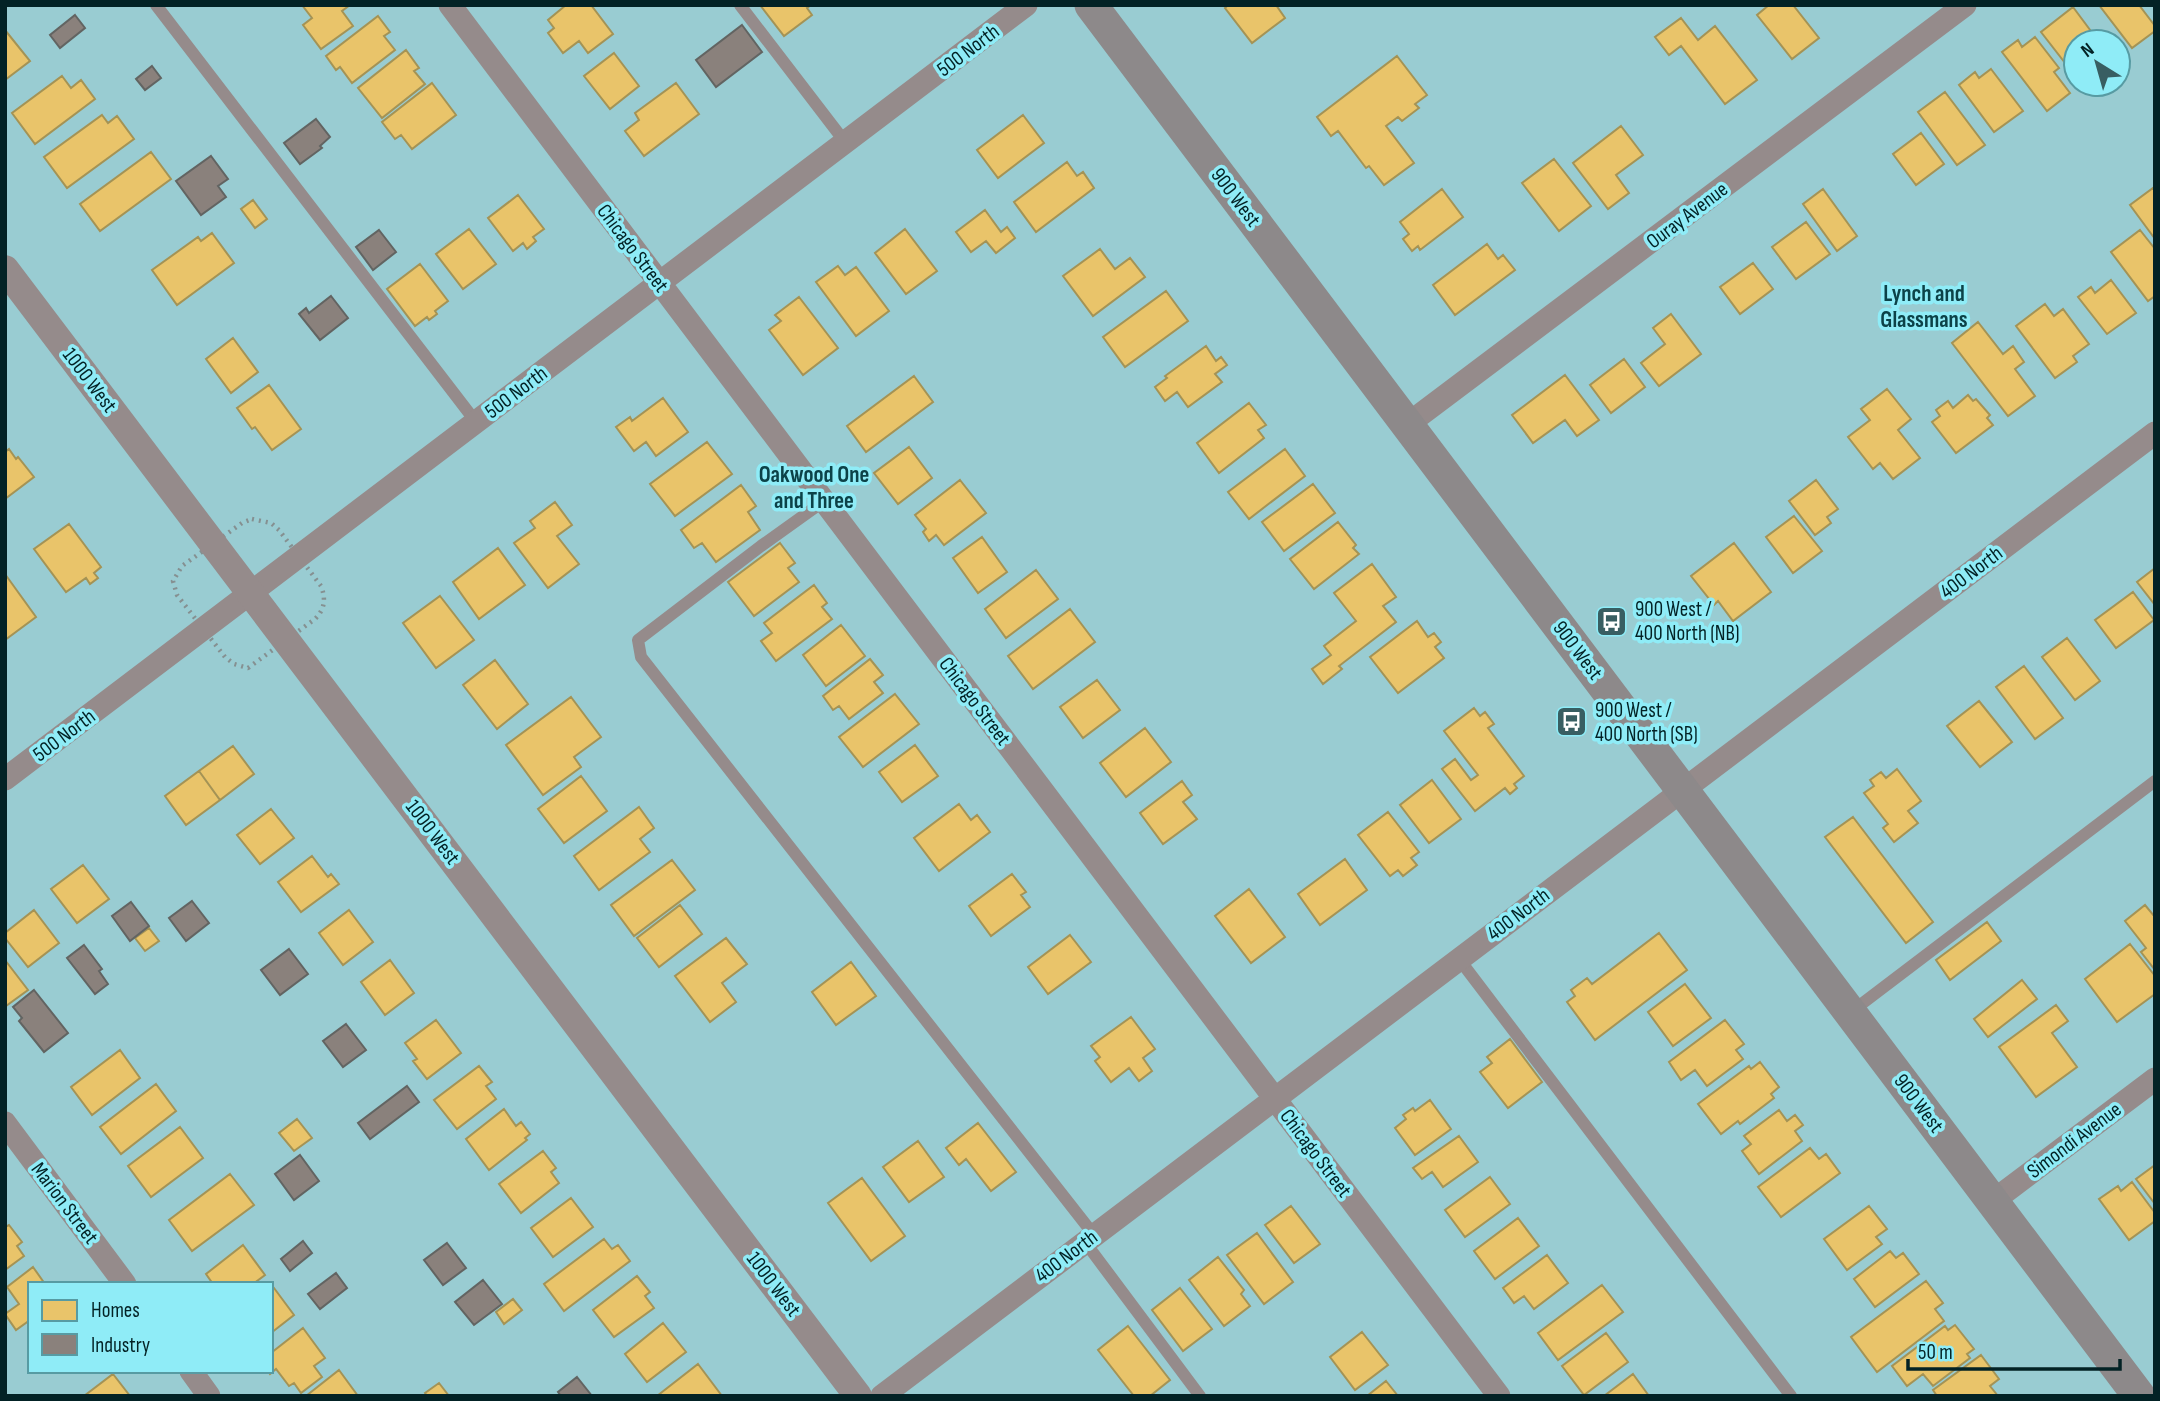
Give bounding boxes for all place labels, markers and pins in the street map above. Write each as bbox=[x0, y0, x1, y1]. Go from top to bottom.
place label: 900 West / 400 North (NB) bbox=[1635, 597, 1739, 646]
bus stop icon: 900 West / 400 North (NB) bbox=[1595, 604, 1629, 638]
place label: 900 West / 400 North (SB) bbox=[1595, 698, 1698, 747]
bus stop icon: 900 West / 400 North (SB) bbox=[1555, 705, 1589, 739]

